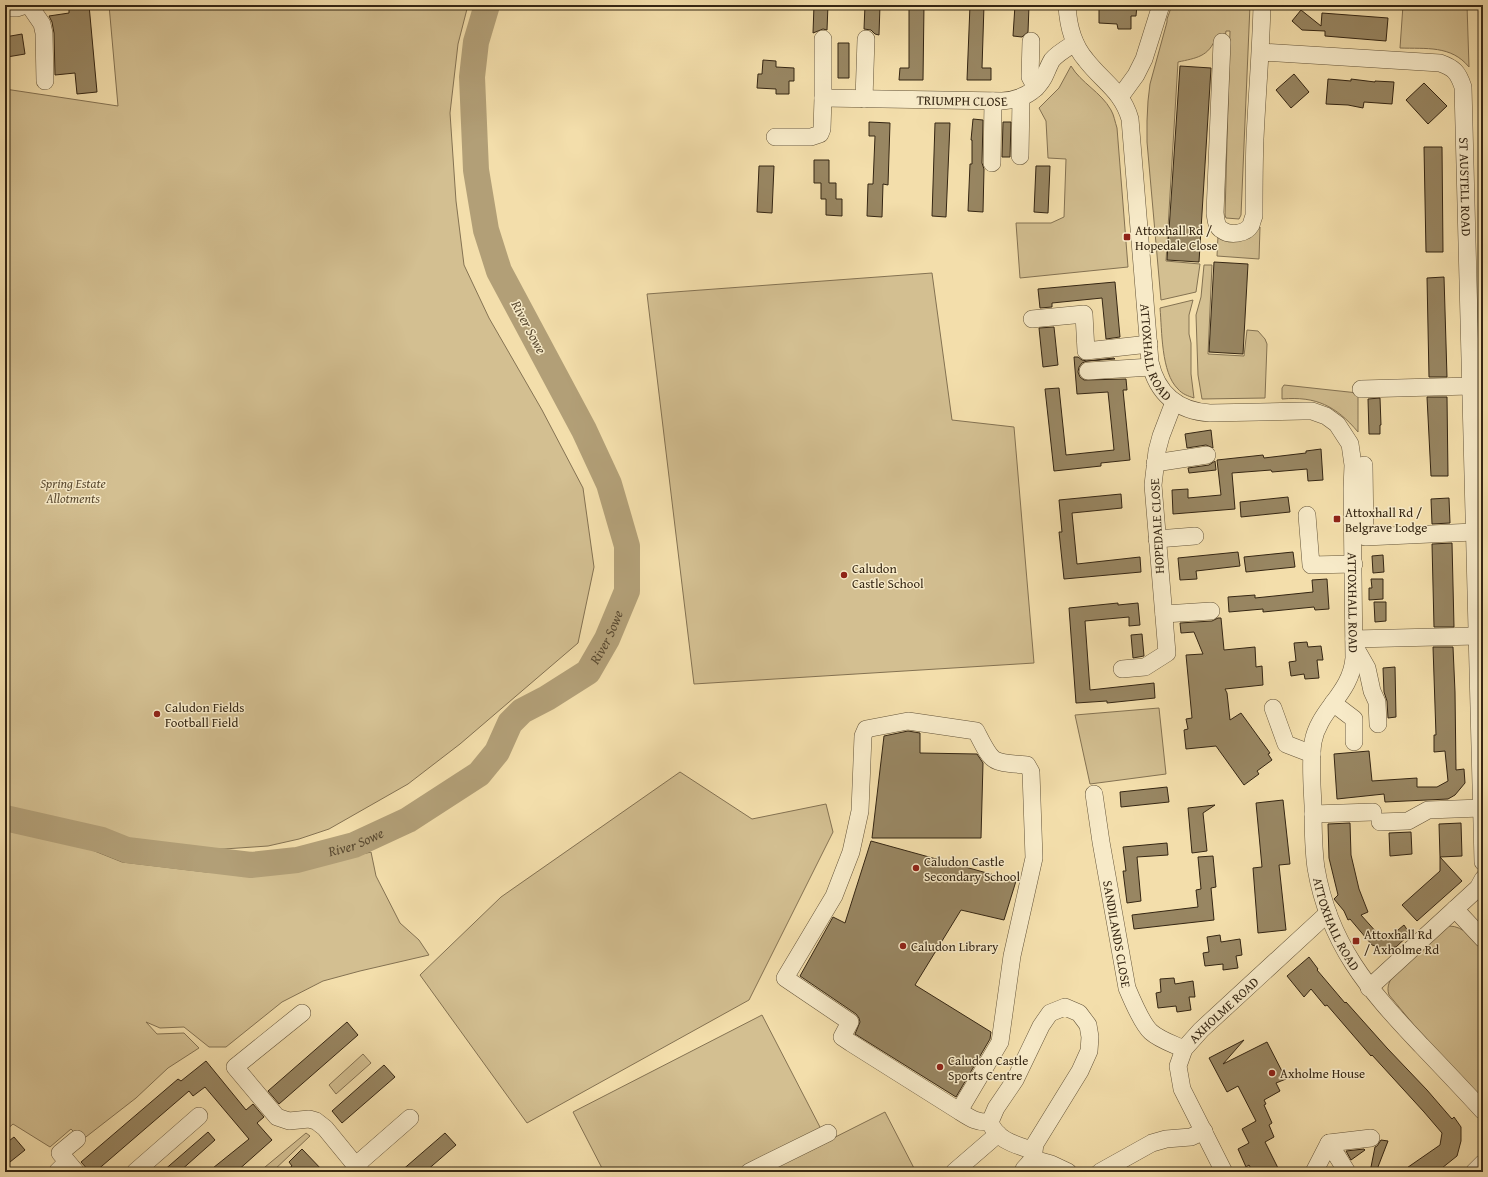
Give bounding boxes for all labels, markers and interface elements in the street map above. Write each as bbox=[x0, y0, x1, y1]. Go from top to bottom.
street label: TRIUMPH CLOSE bbox=[916, 90, 1009, 111]
street label: ST AUSTELL ROAD bbox=[1455, 137, 1476, 237]
place label: Attoxhall Rd / Hopedale Close bbox=[1135, 221, 1218, 255]
marker: Attoxhall Rd / Hopedale Close bbox=[1122, 232, 1132, 242]
water label: River Sowe bbox=[506, 296, 552, 358]
street label: ATTOXHALL ROAD bbox=[1136, 303, 1177, 405]
park label: Spring Estate Allotments bbox=[40, 474, 106, 508]
street label: HOPEDALE CLOSE bbox=[1145, 477, 1169, 574]
place label: Attoxhall Rd / Belgrave Lodge bbox=[1345, 503, 1427, 537]
marker: Attoxhall Rd / Belgrave Lodge bbox=[1332, 514, 1342, 524]
street label: ATTOXHALL ROAD bbox=[1343, 552, 1363, 653]
place label: Caludon Castle School bbox=[852, 559, 924, 593]
marker: Caludon Castle School bbox=[839, 570, 849, 580]
water label: River Sowe bbox=[584, 607, 628, 669]
place label: Caludon Fields Football Field bbox=[165, 698, 244, 732]
marker: Caludon Fields Football Field bbox=[152, 709, 162, 719]
water label: River Sowe bbox=[325, 823, 387, 862]
place label: Caludon Castle Secondary School bbox=[924, 852, 1020, 886]
marker: Caludon Castle Secondary School bbox=[911, 863, 921, 873]
street label: ATTOXHALL ROAD bbox=[1309, 876, 1365, 974]
street label: SANDILANDS CLOSE bbox=[1099, 879, 1136, 990]
place label: Attoxhall Rd / Axholme Rd bbox=[1364, 925, 1439, 959]
marker: Attoxhall Rd / Axholme Rd bbox=[1351, 936, 1361, 946]
place label: Caludon Library bbox=[911, 937, 999, 956]
marker: Caludon Library bbox=[898, 941, 908, 951]
street label: AXHOLME ROAD bbox=[1184, 972, 1263, 1047]
place label: Caludon Castle Sports Centre bbox=[948, 1051, 1028, 1085]
marker: Caludon Castle Sports Centre bbox=[935, 1062, 945, 1072]
place label: Axholme House bbox=[1280, 1064, 1365, 1083]
marker: Axholme House bbox=[1267, 1068, 1277, 1078]

